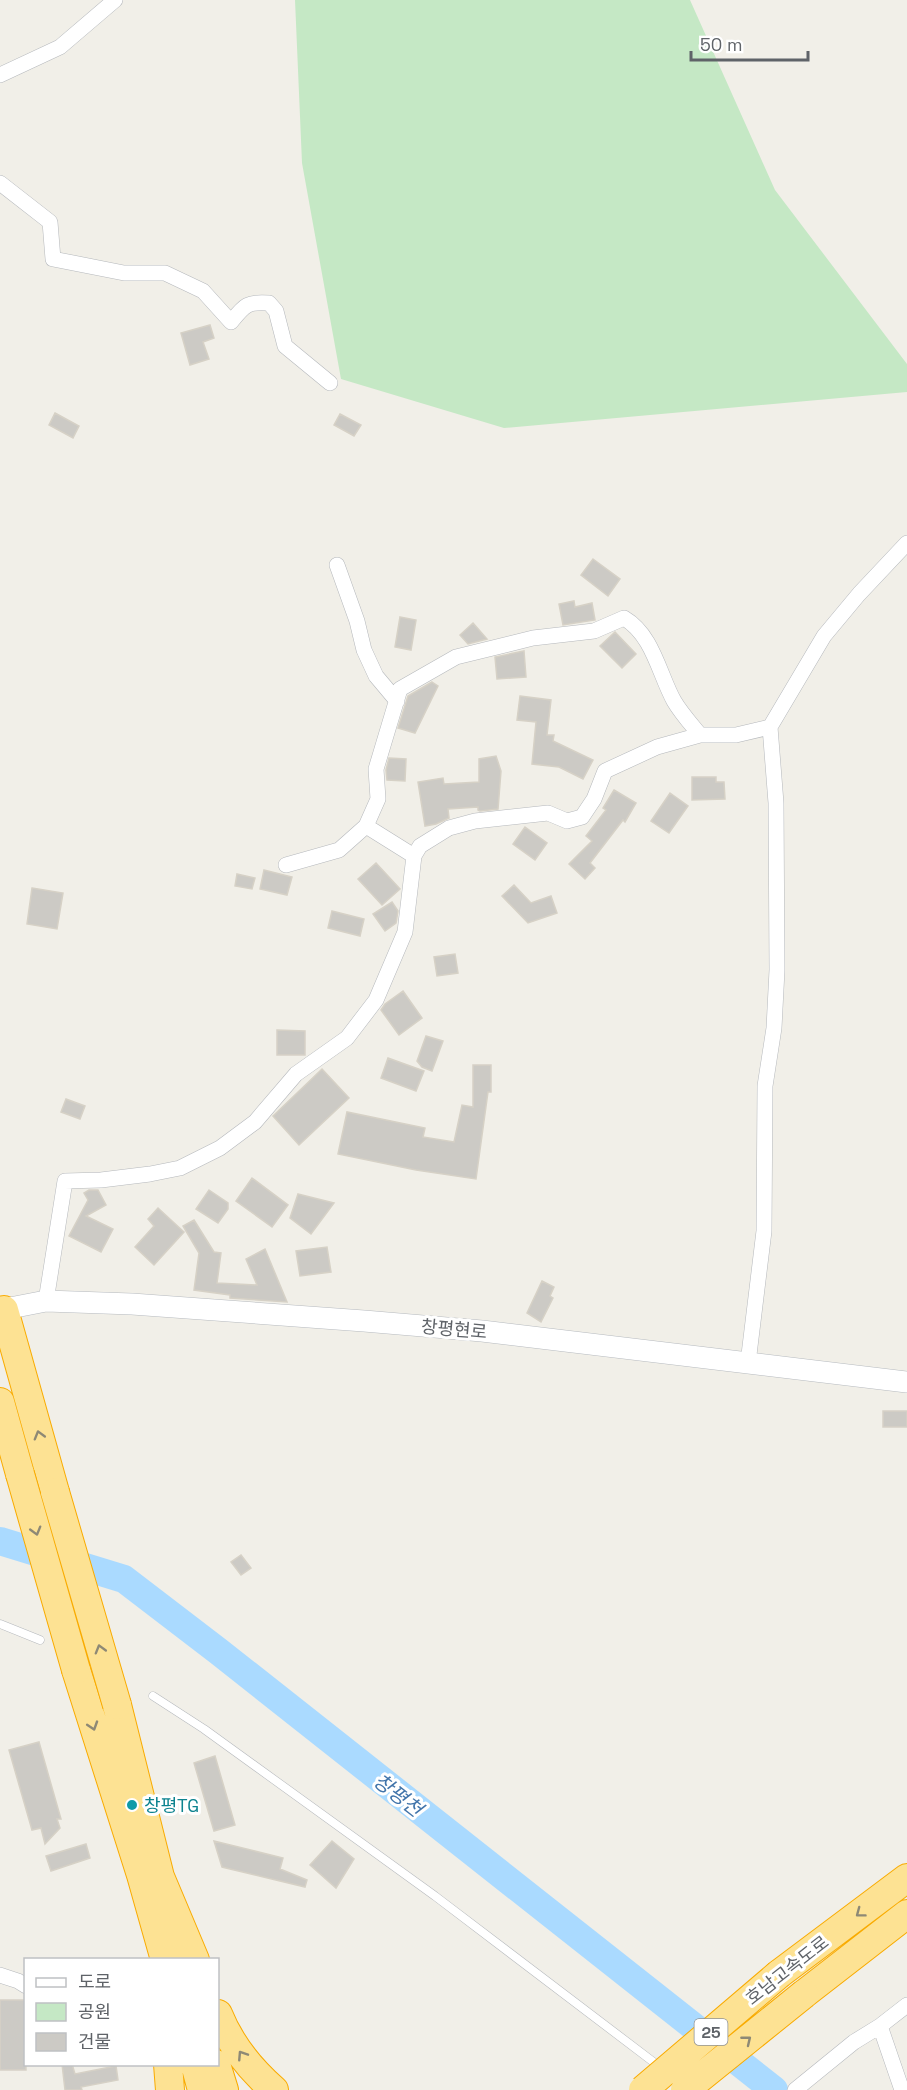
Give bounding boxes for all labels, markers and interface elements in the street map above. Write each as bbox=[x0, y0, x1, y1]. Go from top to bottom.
scale bar bbox=[691, 24, 808, 62]
text: 50 m bbox=[700, 33, 742, 56]
street label: 창평현로 bbox=[420, 1315, 488, 1343]
one-way arrow bbox=[34, 1430, 47, 1440]
one-way arrow bbox=[28, 1525, 41, 1535]
one-way arrow bbox=[95, 1644, 107, 1655]
one-way arrow bbox=[86, 1720, 98, 1731]
water label: 창평천 bbox=[368, 1768, 430, 1824]
place label: 창평TG bbox=[144, 1794, 199, 1817]
marker: 창평TG bbox=[125, 1798, 139, 1812]
one-way arrow bbox=[856, 1906, 867, 1917]
street label: 호남고속도로 bbox=[741, 1930, 833, 2010]
legend bbox=[24, 1958, 219, 2066]
text: 도로 bbox=[78, 1970, 111, 1993]
text: 공원 bbox=[78, 2000, 111, 2023]
road number: 25 bbox=[694, 2019, 728, 2045]
text: 건물 bbox=[78, 2030, 111, 2053]
one-way arrow bbox=[740, 2037, 751, 2048]
one-way arrow bbox=[238, 2051, 249, 2062]

